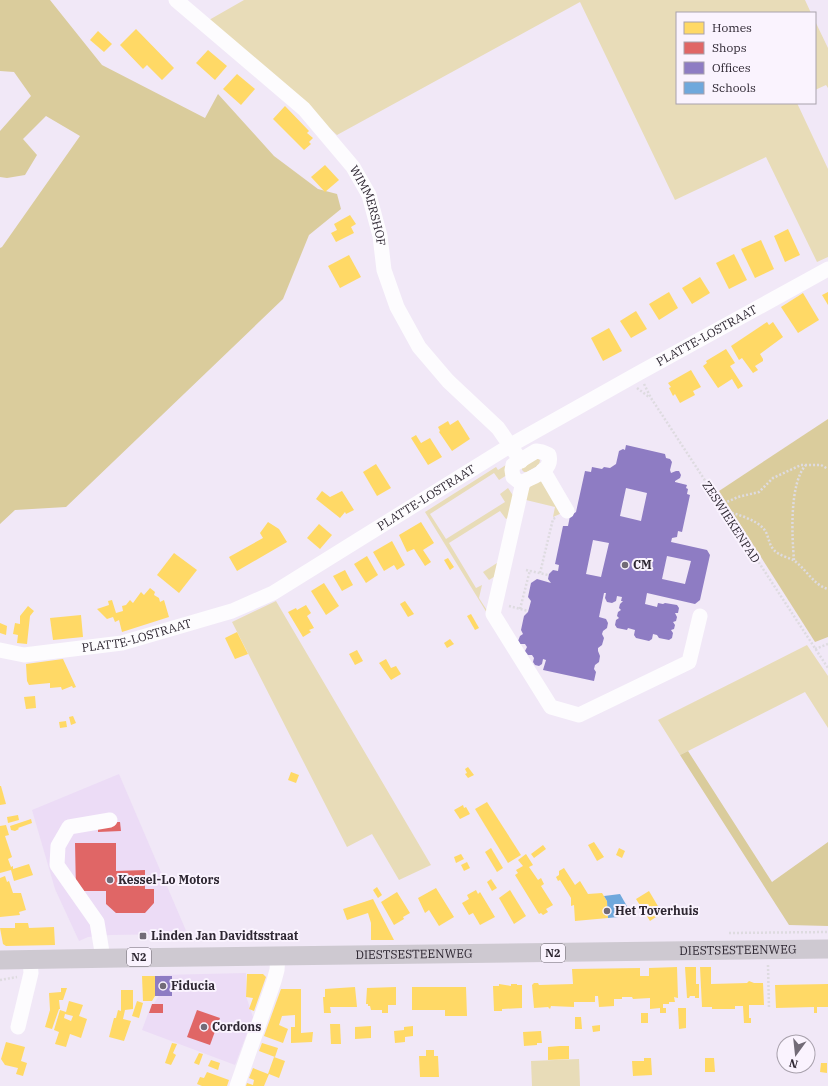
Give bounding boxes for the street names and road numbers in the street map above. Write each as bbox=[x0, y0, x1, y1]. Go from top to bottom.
street label: WIMMERSHOF bbox=[347, 162, 389, 247]
street label: PLATTE-LOSTRAAT bbox=[653, 301, 760, 369]
street label: PLATTE-LOSTRAAT bbox=[374, 461, 478, 533]
street label: ZESWIEKENPAD bbox=[699, 478, 764, 566]
street label: PLATTE-LOSTRAAT bbox=[81, 615, 193, 655]
street label: DIESTSESTEENWEG bbox=[679, 941, 797, 958]
road number: N2 bbox=[541, 944, 565, 962]
street label: DIESTSESTEENWEG bbox=[355, 946, 473, 962]
road number: N2 bbox=[127, 948, 151, 966]

